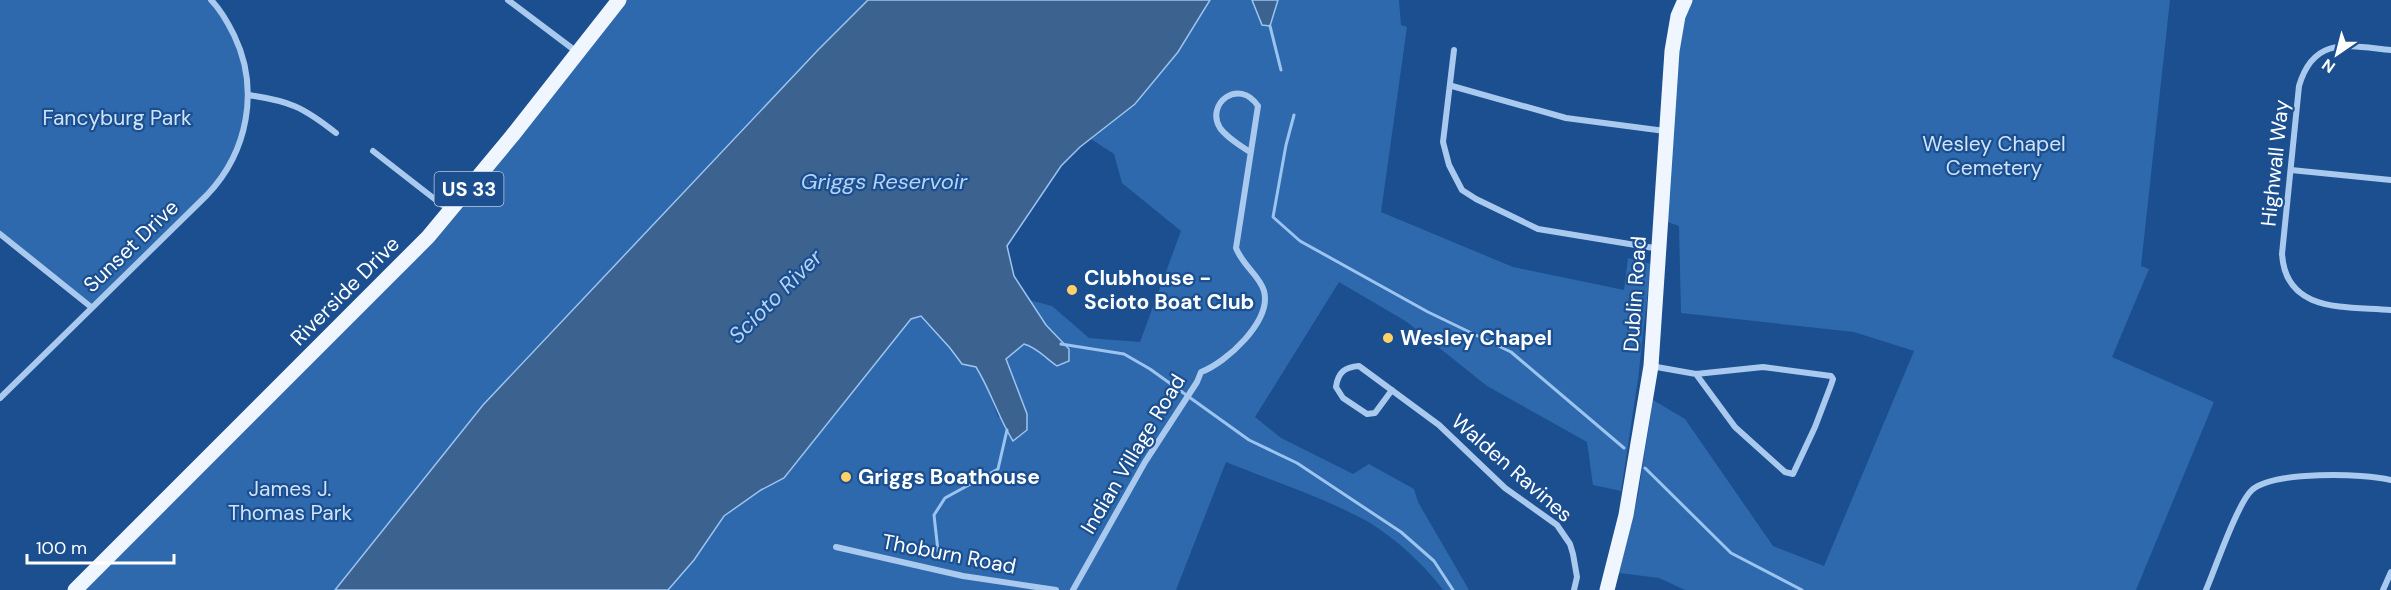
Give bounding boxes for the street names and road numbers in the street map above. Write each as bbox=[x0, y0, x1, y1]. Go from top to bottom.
street label: Highwall Way bbox=[2254, 98, 2296, 228]
road number: US 33 bbox=[434, 172, 504, 206]
street label: Sunset Drive bbox=[77, 194, 185, 298]
street label: Riverside Drive bbox=[284, 230, 406, 352]
street label: Dublin Road bbox=[1617, 235, 1653, 353]
street label: Indian Village Road bbox=[1074, 369, 1192, 539]
street label: Walden Ravines bbox=[1445, 408, 1579, 528]
street label: Thoburn Road bbox=[880, 527, 1018, 581]

